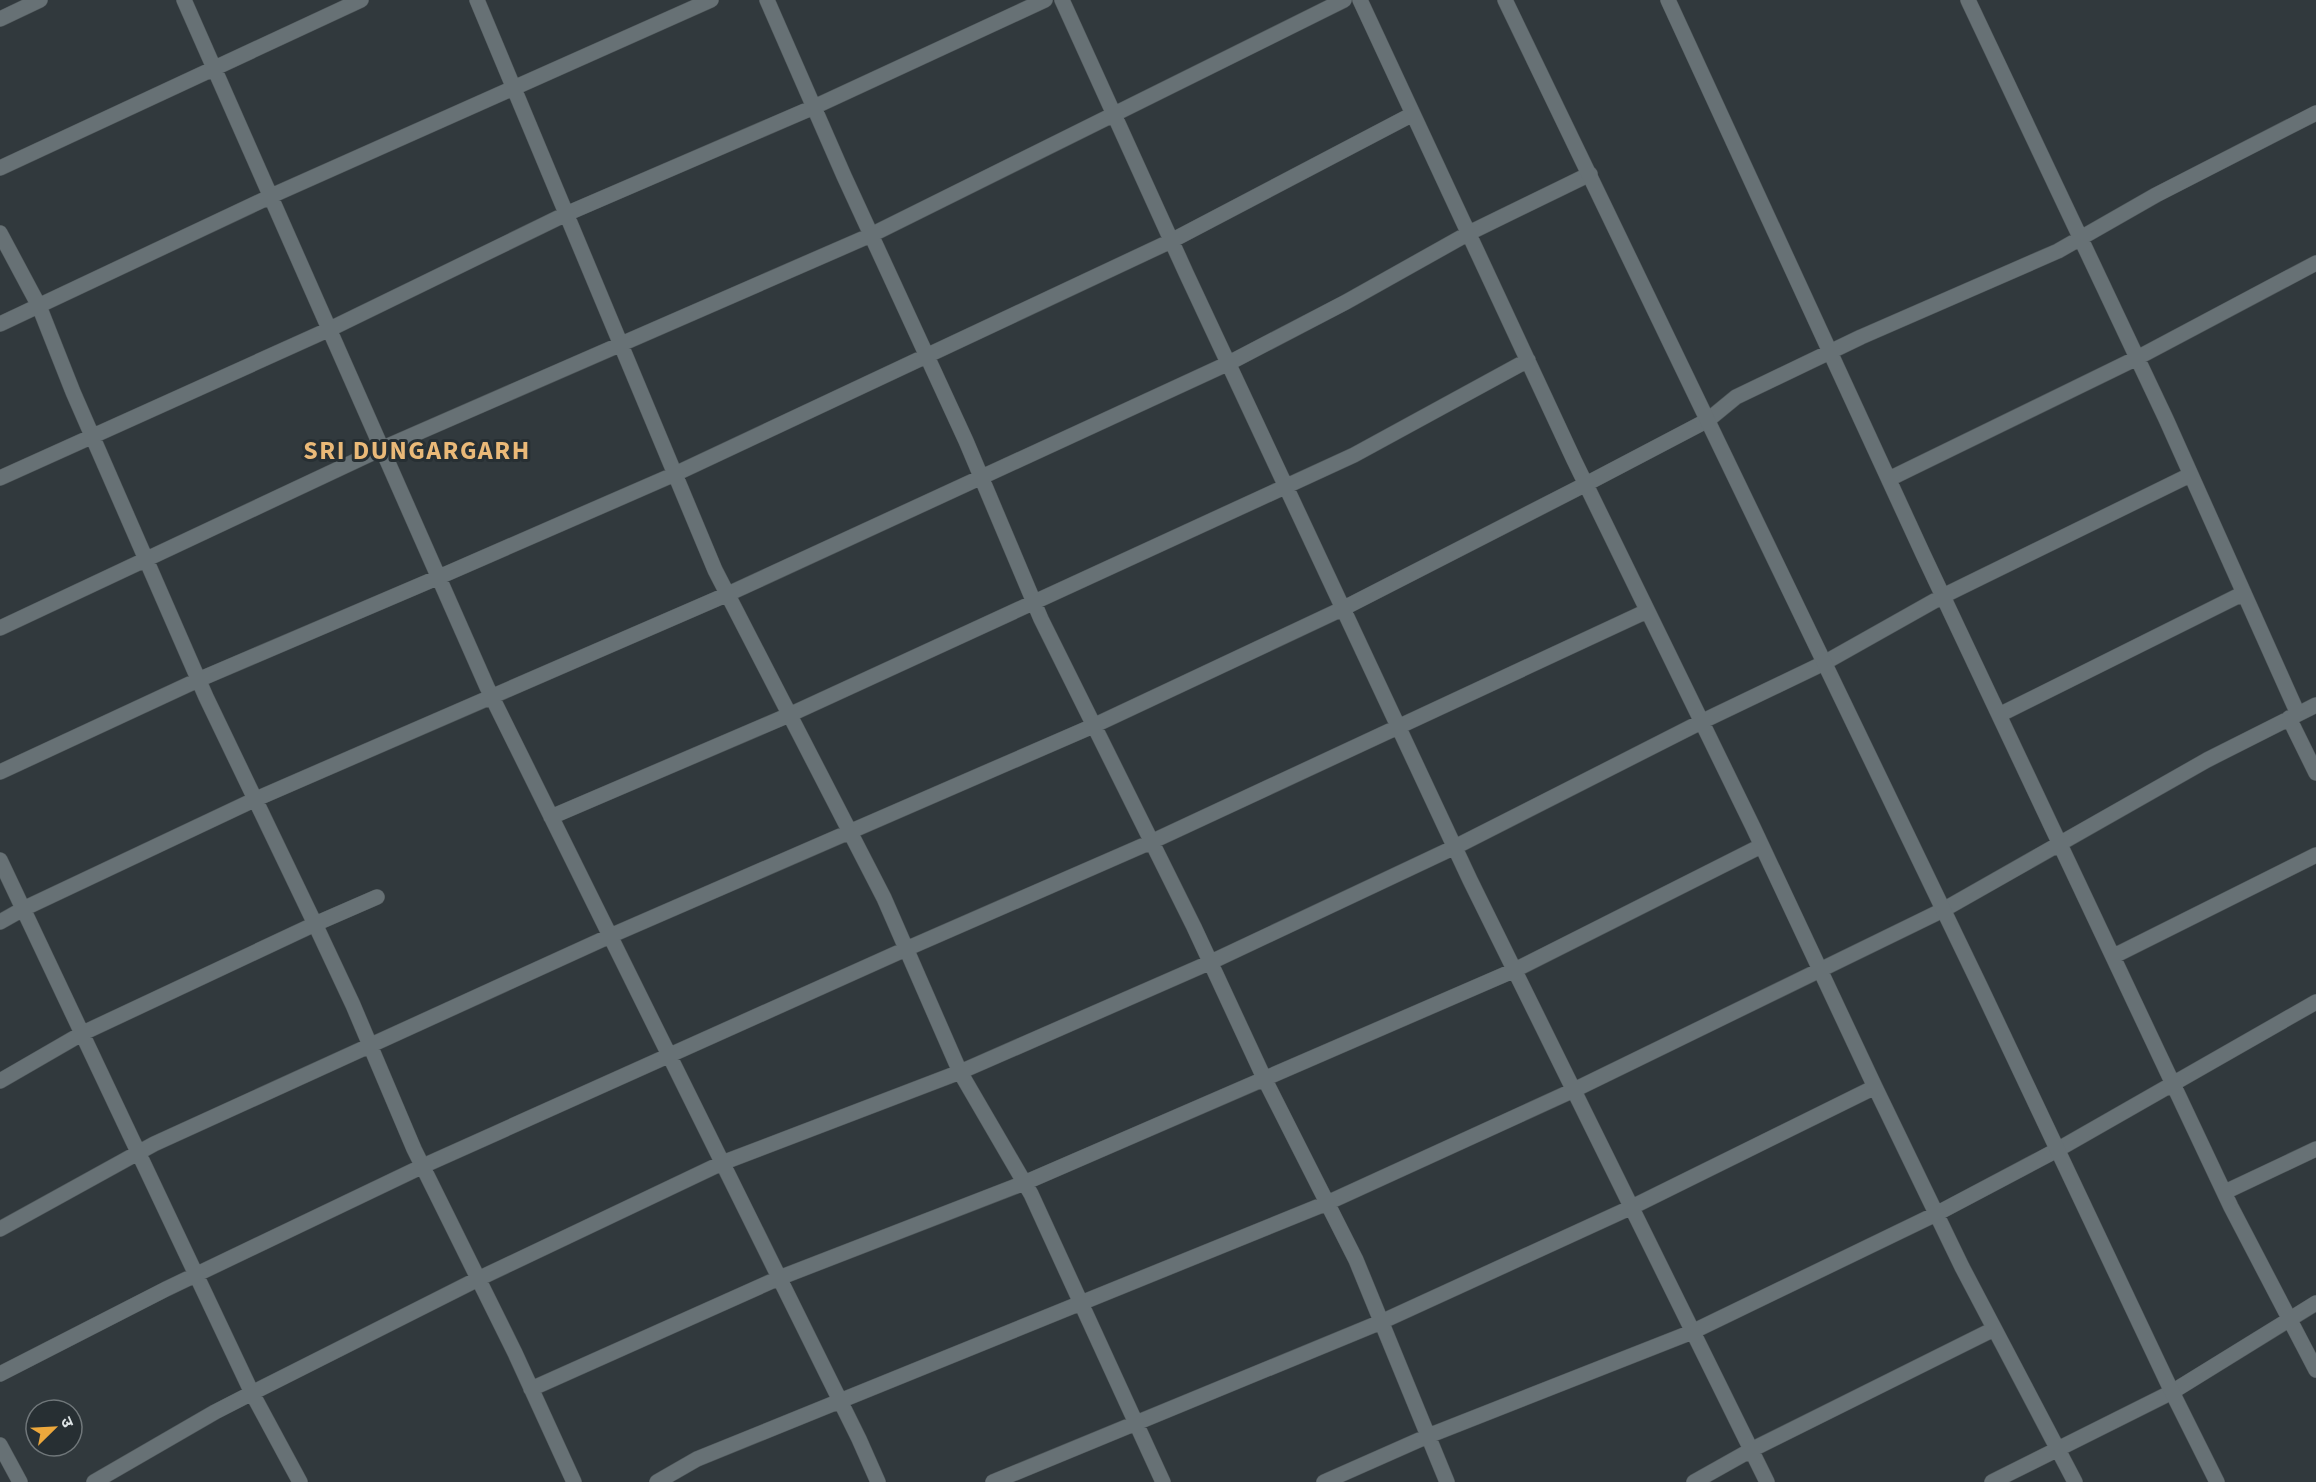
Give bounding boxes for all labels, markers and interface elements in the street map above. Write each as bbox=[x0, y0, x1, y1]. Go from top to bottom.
district label: SRI DUNGARGARH bbox=[303, 432, 531, 469]
north arrow bbox=[24, 1398, 84, 1458]
text: उ bbox=[55, 1414, 79, 1432]

